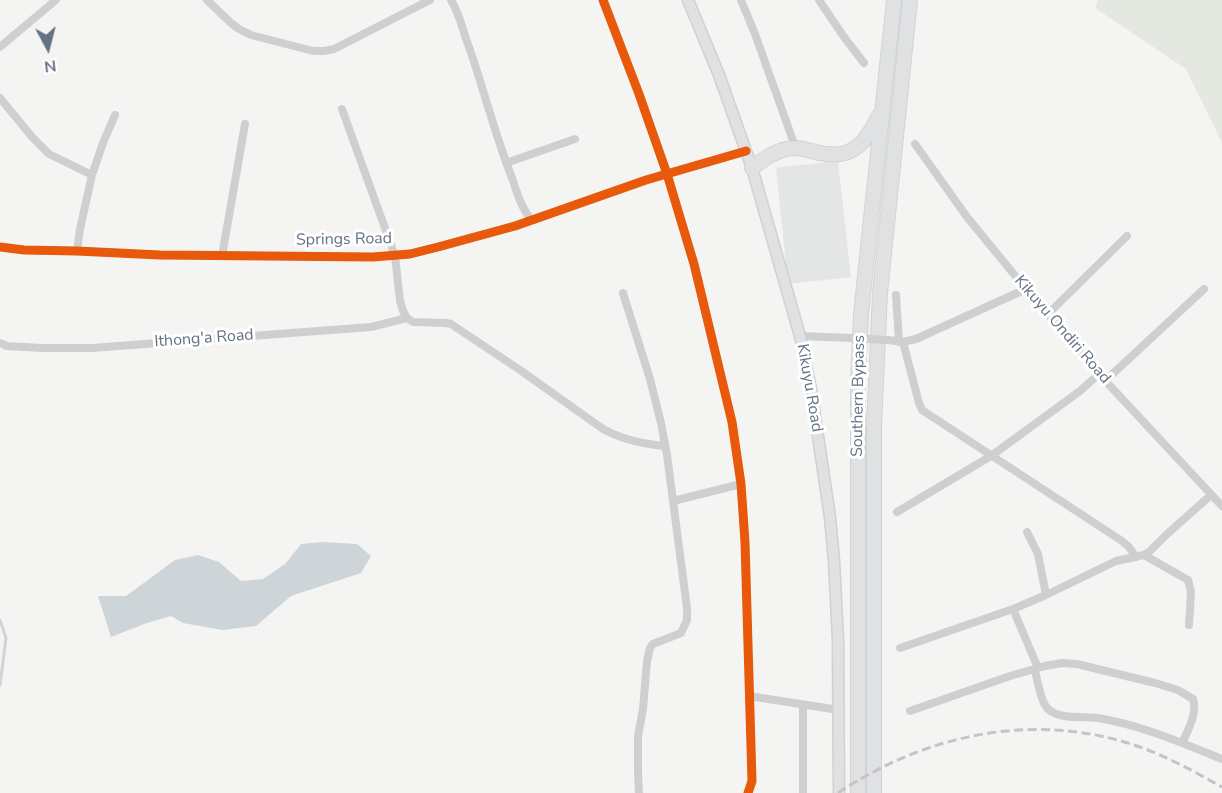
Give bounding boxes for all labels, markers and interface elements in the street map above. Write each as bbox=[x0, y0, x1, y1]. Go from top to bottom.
north arrow bbox=[18, 18, 78, 78]
text: N bbox=[43, 54, 57, 78]
street label: Springs Road bbox=[296, 230, 392, 250]
street label: Kikuyu Ondiri Road bbox=[1010, 272, 1114, 388]
street label: Ithong'a Road bbox=[154, 326, 254, 352]
street label: Southern Bypass bbox=[848, 335, 870, 457]
street label: Kikuyu Road bbox=[792, 342, 826, 434]

